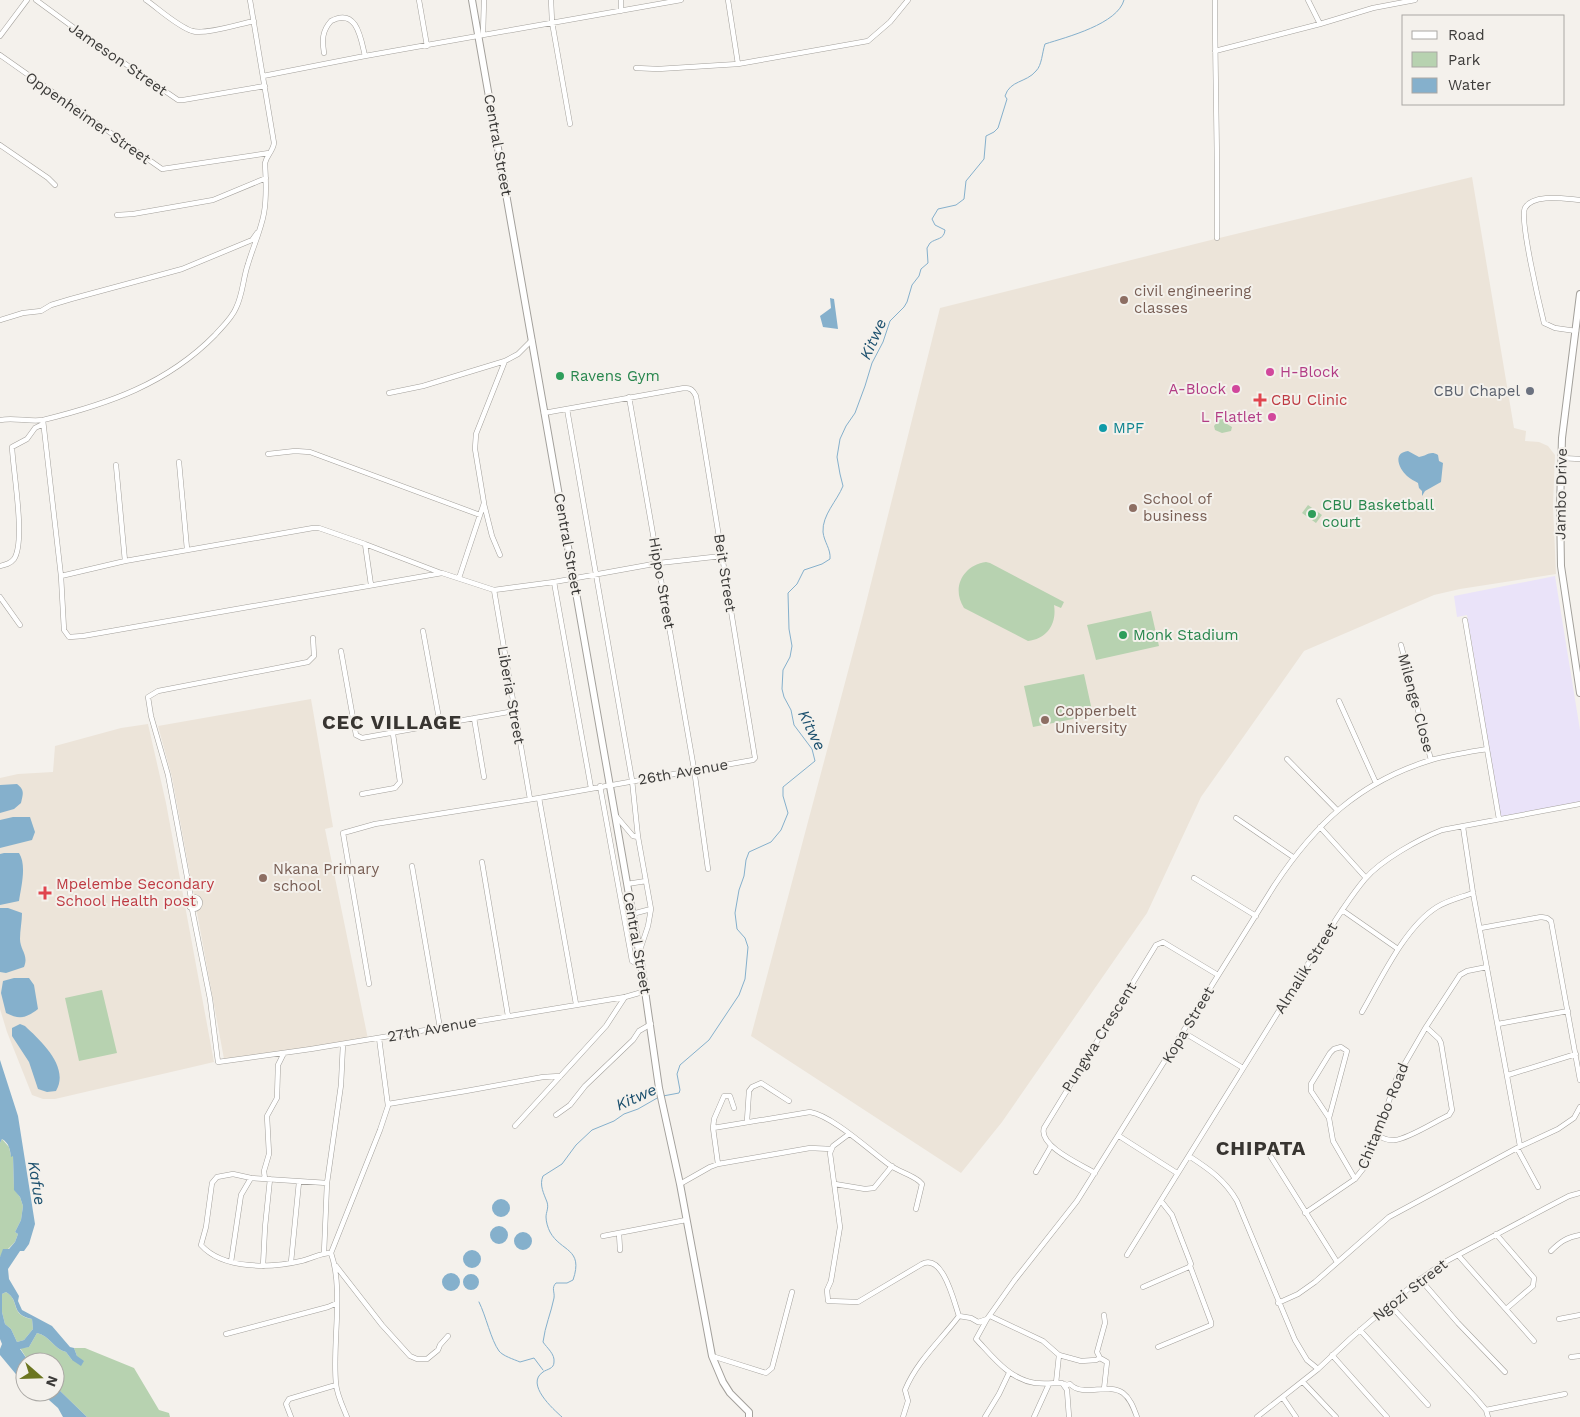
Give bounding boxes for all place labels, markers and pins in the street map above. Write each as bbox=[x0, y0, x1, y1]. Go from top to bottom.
place label: civil engineering classes bbox=[1134, 282, 1251, 317]
marker: civil engineering classes bbox=[1118, 294, 1130, 306]
place label: H-Block bbox=[1280, 363, 1339, 381]
marker: H-Block bbox=[1264, 366, 1276, 378]
place label: Ravens Gym bbox=[570, 367, 660, 385]
marker: Ravens Gym bbox=[554, 370, 566, 382]
place label: A-Block bbox=[1168, 380, 1226, 398]
place label: CBU Chapel bbox=[1433, 382, 1520, 400]
marker: A-Block bbox=[1230, 383, 1242, 395]
marker: CBU Chapel bbox=[1524, 385, 1536, 397]
place label: CBU Clinic bbox=[1271, 391, 1347, 409]
marker: CBU Clinic bbox=[1253, 393, 1267, 407]
place label: L Flatlet bbox=[1201, 408, 1263, 426]
marker: L Flatlet bbox=[1266, 411, 1278, 423]
place label: MPF bbox=[1113, 419, 1144, 437]
marker: MPF bbox=[1097, 422, 1109, 434]
place label: School of business bbox=[1143, 490, 1212, 525]
place label: CBU Basketball court bbox=[1322, 496, 1434, 531]
marker: School of business bbox=[1127, 502, 1139, 514]
marker: CBU Basketball court bbox=[1306, 508, 1318, 520]
place label: Monk Stadium bbox=[1133, 626, 1239, 644]
marker: Monk Stadium bbox=[1117, 629, 1129, 641]
place label: Copperbelt University bbox=[1055, 702, 1137, 737]
marker: Copperbelt University bbox=[1039, 714, 1051, 726]
place label: Nkana Primary school bbox=[273, 860, 379, 895]
marker: Nkana Primary school bbox=[257, 872, 269, 884]
place label: Mpelembe Secondary School Health post bbox=[56, 875, 214, 910]
marker: Mpelembe Secondary School Health post bbox=[38, 886, 52, 900]

